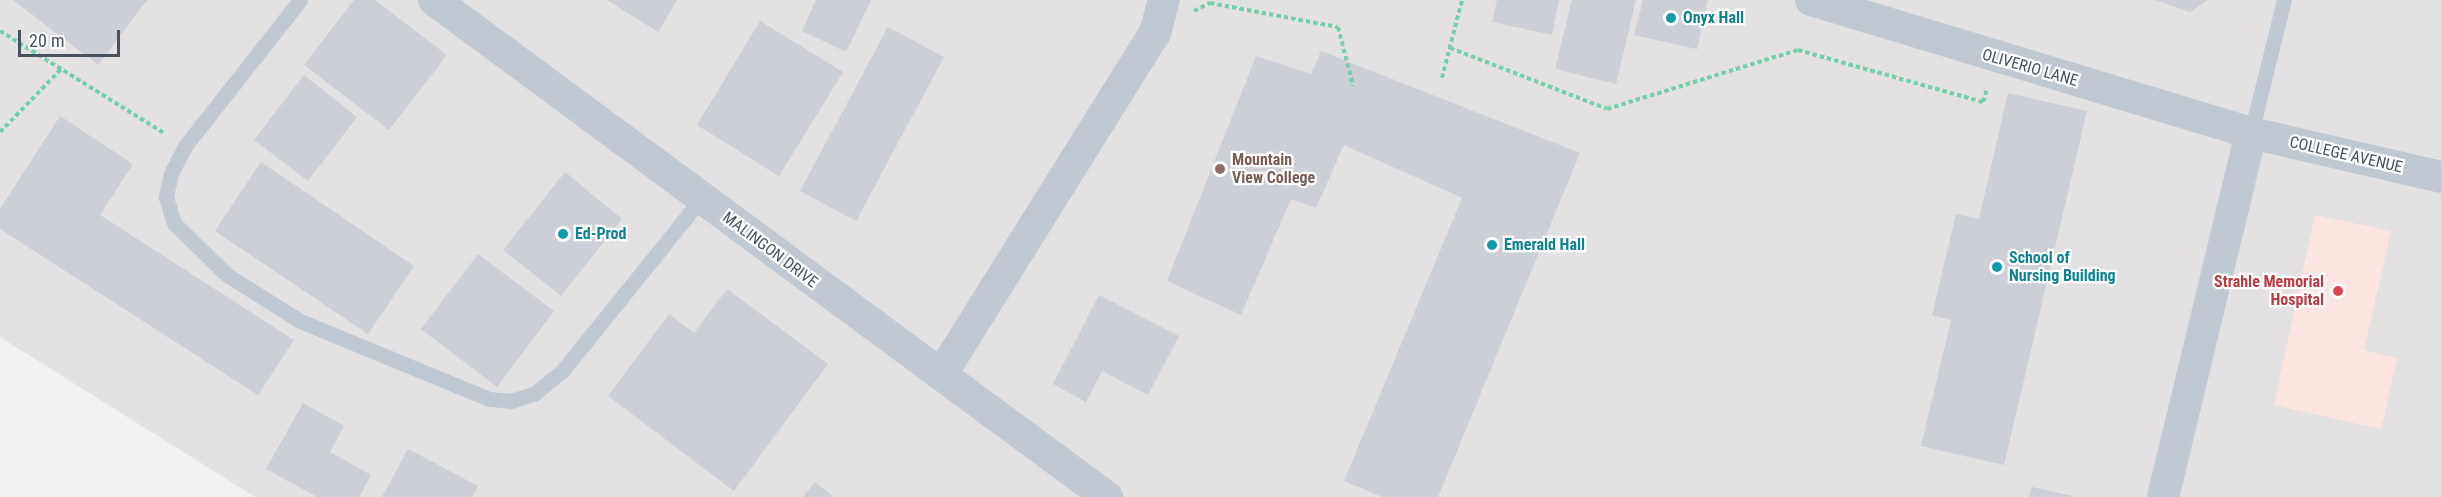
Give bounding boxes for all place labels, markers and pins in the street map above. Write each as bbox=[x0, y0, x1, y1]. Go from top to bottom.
place label: Onyx Hall bbox=[1683, 8, 1744, 28]
marker: Onyx Hall bbox=[1664, 11, 1678, 25]
place label: Mountain View College bbox=[1232, 150, 1315, 188]
marker: Mountain View College bbox=[1213, 162, 1227, 176]
place label: Ed-Prod bbox=[575, 224, 626, 244]
marker: Ed-Prod bbox=[556, 227, 570, 241]
place label: Emerald Hall bbox=[1504, 235, 1585, 255]
marker: Emerald Hall bbox=[1485, 238, 1499, 252]
place label: School of Nursing Building bbox=[2009, 248, 2116, 286]
marker: School of Nursing Building bbox=[1990, 260, 2004, 274]
place label: Strahle Memorial Hospital bbox=[2214, 272, 2324, 310]
marker: Strahle Memorial Hospital bbox=[2329, 282, 2347, 300]

